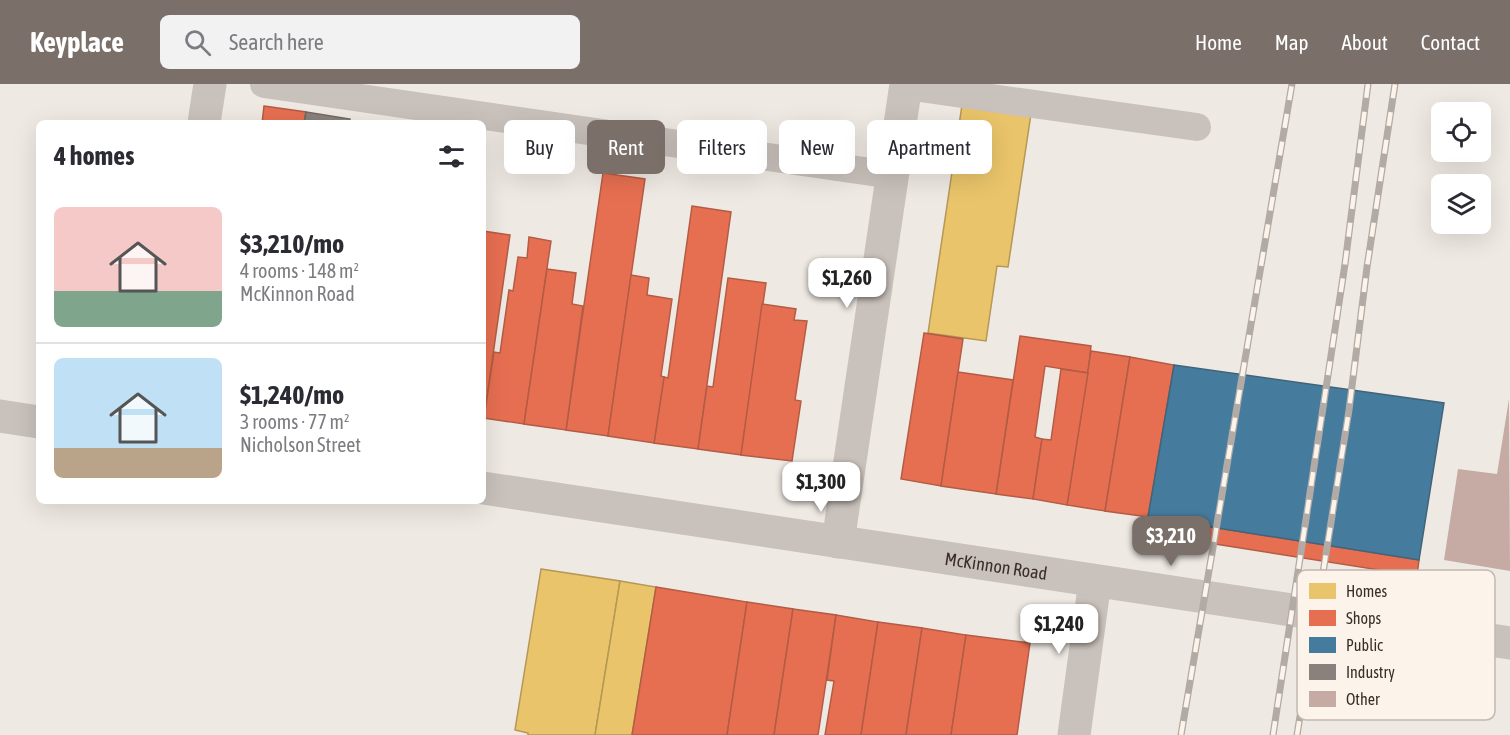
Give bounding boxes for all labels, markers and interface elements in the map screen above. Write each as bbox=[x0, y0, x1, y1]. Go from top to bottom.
search box bbox=[160, 15, 580, 69]
text: Keyplace bbox=[30, 26, 124, 58]
icon: search bbox=[181, 26, 214, 59]
text: Search here bbox=[229, 29, 324, 55]
text: Home bbox=[1195, 30, 1242, 54]
text: Map bbox=[1275, 30, 1309, 54]
text: About bbox=[1342, 30, 1388, 54]
text: Contact bbox=[1421, 30, 1480, 54]
map controls bbox=[1431, 102, 1491, 234]
button: locate bbox=[1431, 102, 1491, 162]
chip: Buy bbox=[504, 120, 575, 174]
chip: Rent bbox=[587, 120, 665, 174]
chip: Filters bbox=[677, 120, 767, 174]
chip: New bbox=[779, 120, 855, 174]
chip: Apartment bbox=[867, 120, 992, 174]
icon: filters bbox=[435, 140, 468, 173]
text: 4 homes bbox=[54, 141, 134, 171]
button: layers bbox=[1431, 174, 1491, 234]
text: $3,210/mo bbox=[240, 229, 344, 259]
icon: home bbox=[102, 231, 174, 303]
pin: $1,260 bbox=[798, 258, 896, 309]
text: 4 rooms · 148 m² bbox=[240, 259, 359, 282]
text: $1,260 bbox=[822, 266, 872, 289]
text: McKinnon Road bbox=[240, 282, 355, 305]
text: $1,240/mo bbox=[240, 380, 344, 410]
icon: home bbox=[102, 382, 174, 454]
text: 3 rooms · 77 m² bbox=[240, 410, 350, 433]
text: Nicholson Street bbox=[240, 433, 361, 456]
pin: $1,300 bbox=[772, 462, 870, 513]
text: $1,300 bbox=[796, 470, 846, 493]
pin: $3,210 bbox=[1122, 516, 1220, 567]
text: $3,210 bbox=[1146, 524, 1196, 547]
street label: McKinnon Road bbox=[944, 547, 1049, 584]
legend bbox=[1297, 570, 1495, 720]
text: Homes bbox=[1346, 582, 1388, 600]
pin: $1,240 bbox=[1010, 604, 1108, 655]
text: Shops bbox=[1346, 609, 1382, 628]
text: $1,240 bbox=[1034, 612, 1084, 635]
text: Public bbox=[1346, 636, 1383, 654]
text: Industry bbox=[1346, 663, 1395, 682]
text: Other bbox=[1346, 690, 1380, 708]

